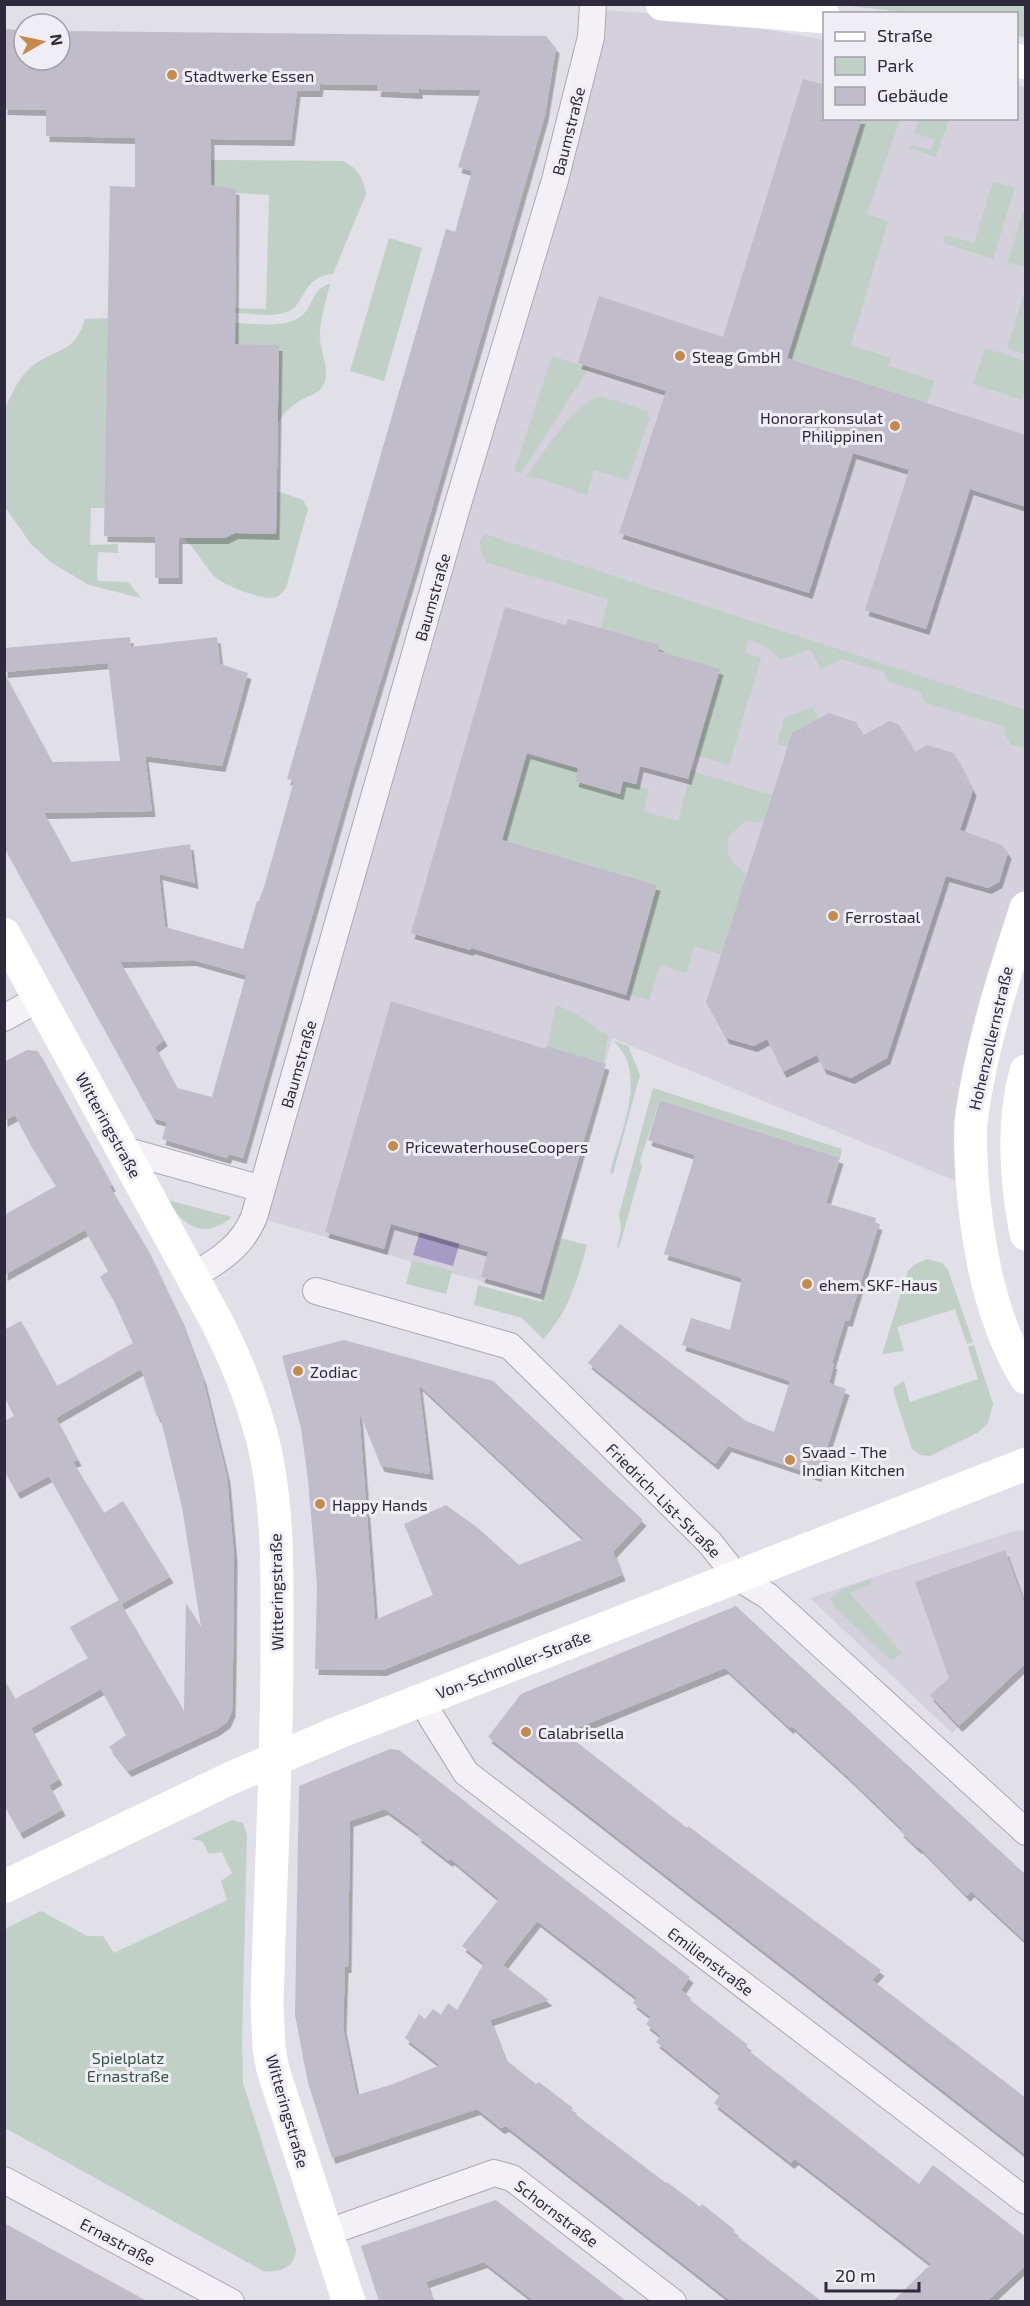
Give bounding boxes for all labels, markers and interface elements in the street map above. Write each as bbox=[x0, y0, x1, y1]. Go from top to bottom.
north arrow bbox=[12, 12, 72, 72]
legend bbox=[823, 12, 1018, 120]
text: Straße bbox=[877, 24, 933, 46]
text: N bbox=[47, 32, 68, 47]
text: Park bbox=[877, 54, 914, 76]
place label: Stadtwerke Essen bbox=[184, 66, 314, 85]
marker: Stadtwerke Essen bbox=[165, 68, 179, 82]
text: Gebäude bbox=[877, 84, 948, 106]
street label: Baumstraße bbox=[548, 85, 588, 177]
place label: Steag GmbH bbox=[692, 347, 781, 366]
marker: Steag GmbH bbox=[673, 349, 687, 363]
place label: Honorarkonsulat Philippinen bbox=[760, 408, 883, 445]
marker: Honorarkonsulat Philippinen bbox=[888, 419, 902, 433]
street label: Baumstraße bbox=[410, 551, 454, 643]
place label: Ferrostaal bbox=[845, 907, 920, 926]
marker: Ferrostaal bbox=[826, 909, 840, 923]
street label: Hohenzollernstraße bbox=[964, 964, 1016, 1112]
street label: Baumstraße bbox=[276, 1018, 320, 1110]
street label: Witteringstraße bbox=[72, 1069, 146, 1181]
place label: PricewaterhouseCoopers bbox=[405, 1137, 588, 1156]
marker: PricewaterhouseCoopers bbox=[386, 1139, 400, 1153]
place label: ehem. SKF-Haus bbox=[819, 1275, 938, 1294]
marker: ehem. SKF-Haus bbox=[800, 1277, 814, 1291]
place label: Zodiac bbox=[310, 1362, 358, 1381]
marker: Zodiac bbox=[291, 1364, 305, 1378]
street label: Friedrich-List-Straße bbox=[603, 1439, 725, 1561]
place label: Svaad - The Indian Kitchen bbox=[802, 1442, 905, 1479]
marker: Svaad - The Indian Kitchen bbox=[783, 1453, 797, 1467]
place label: Happy Hands bbox=[332, 1495, 428, 1514]
marker: Happy Hands bbox=[313, 1497, 327, 1511]
street label: Witteringstraße bbox=[265, 1533, 287, 1651]
street label: Von-Schmoller-Straße bbox=[433, 1626, 593, 1702]
place label: Calabrisella bbox=[538, 1723, 624, 1742]
marker: Calabrisella bbox=[519, 1725, 533, 1739]
street label: Emilienstraße bbox=[664, 1923, 758, 1999]
park label: Spielplatz Ernastraße bbox=[87, 2048, 169, 2085]
street label: Witteringstraße bbox=[263, 2052, 313, 2170]
street label: Schornstraße bbox=[511, 2175, 603, 2251]
street label: Ernastraße bbox=[77, 2213, 159, 2269]
scale bar bbox=[826, 2255, 919, 2293]
text: 20 m bbox=[835, 2264, 876, 2286]

